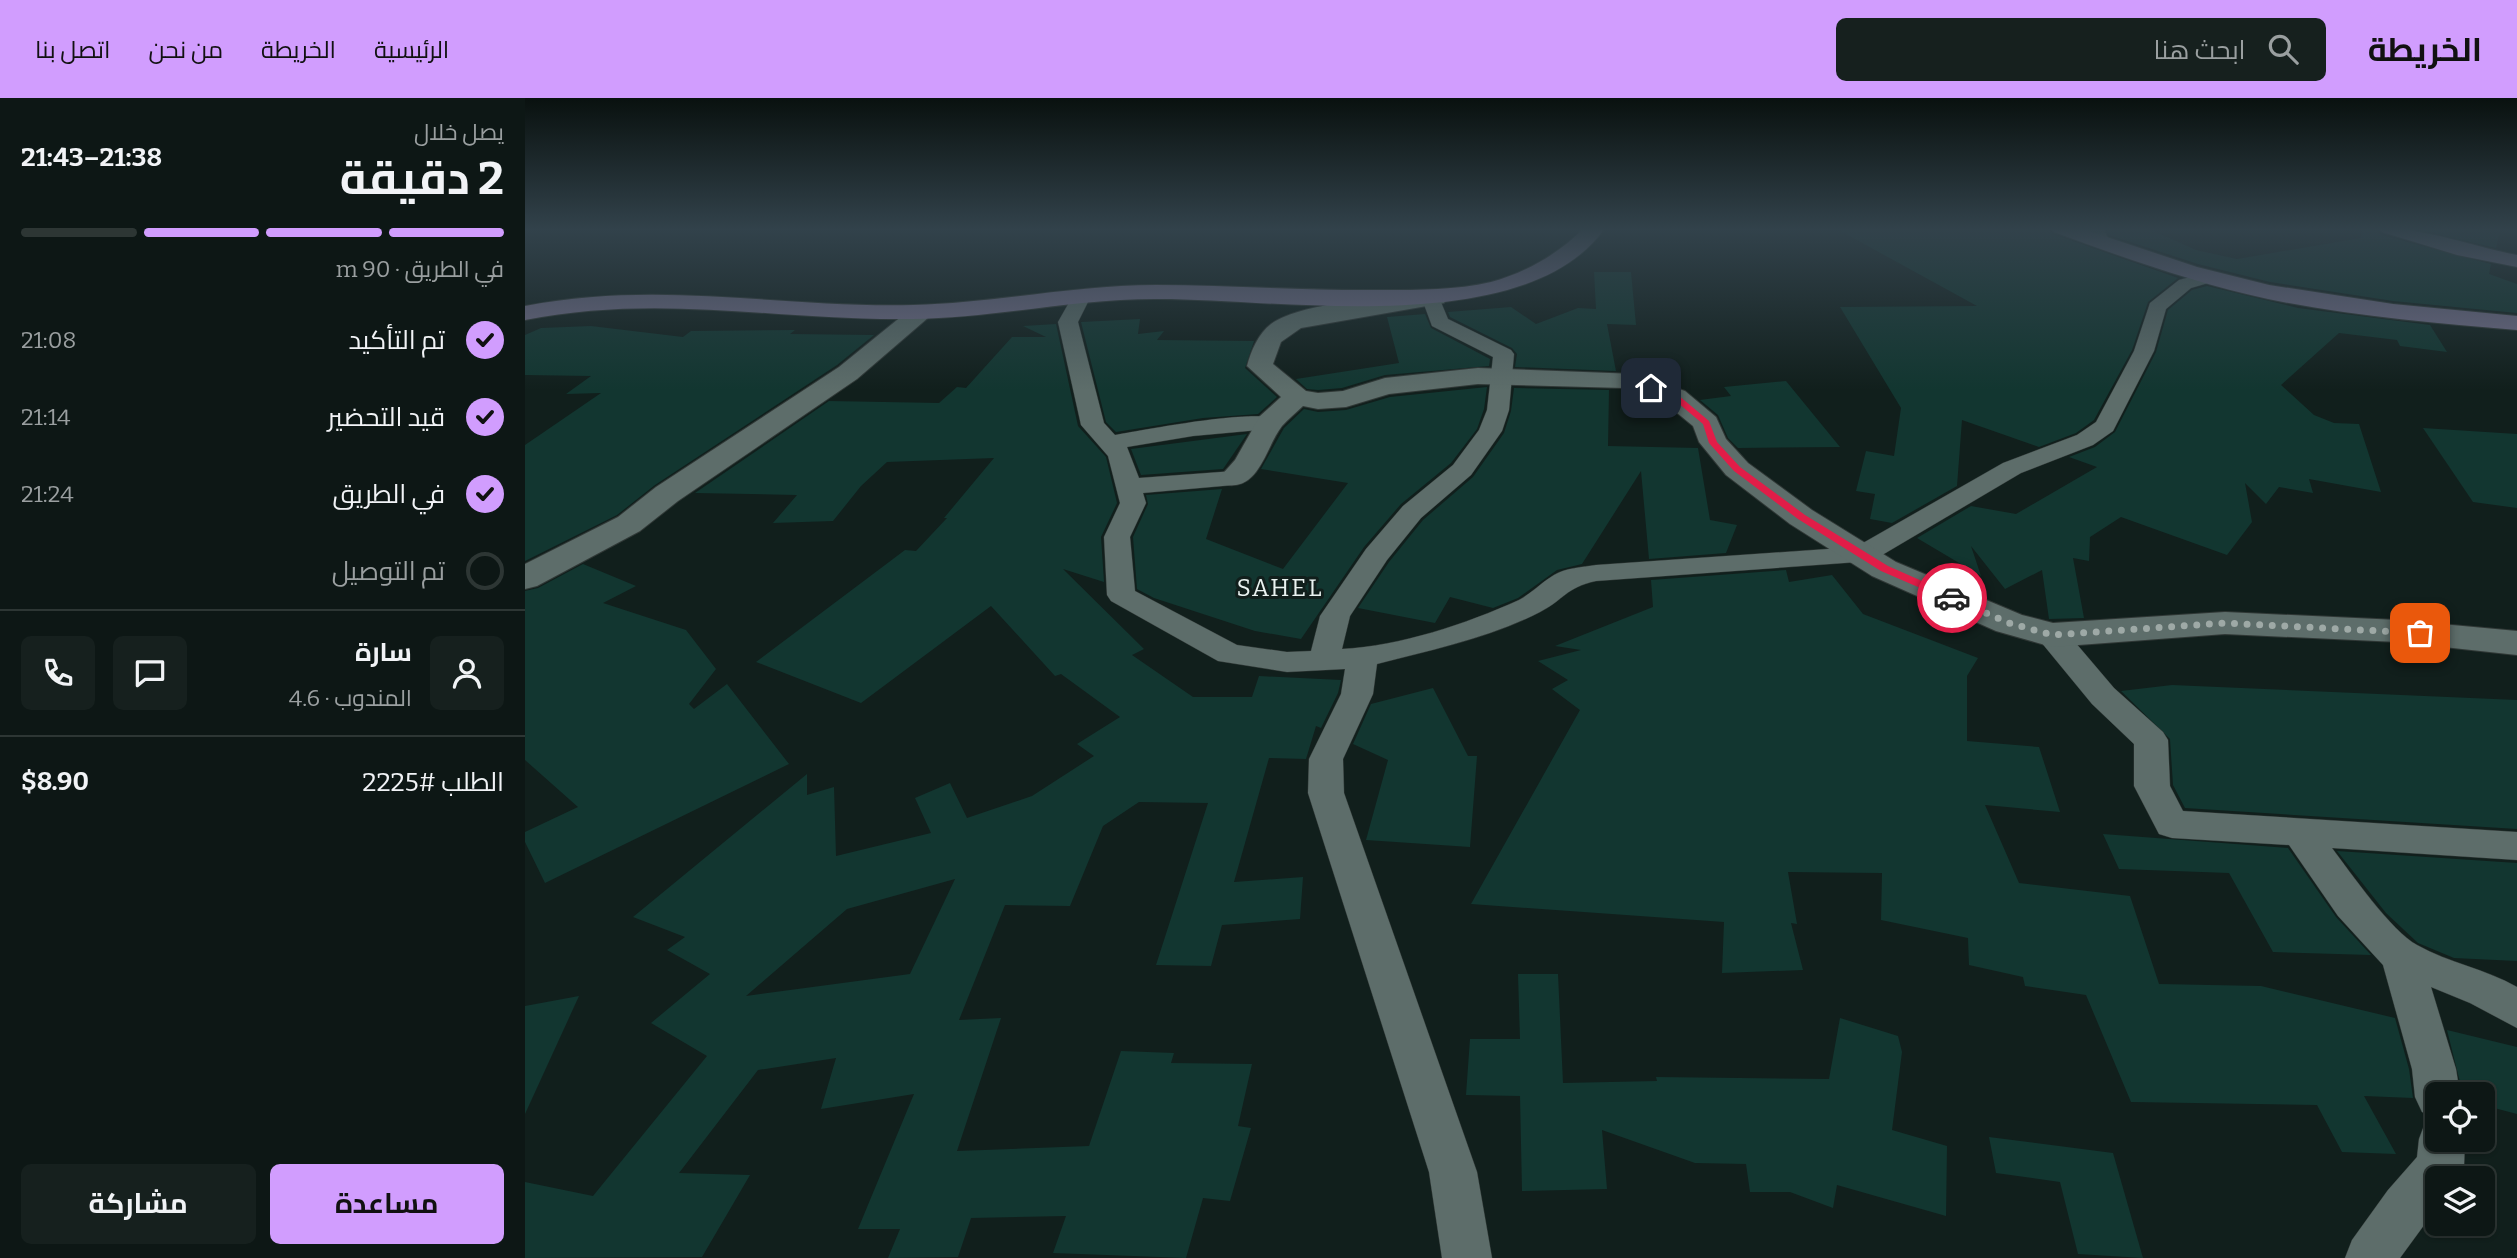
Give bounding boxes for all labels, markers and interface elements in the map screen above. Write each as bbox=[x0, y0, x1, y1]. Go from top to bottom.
search box bbox=[1836, 18, 2326, 81]
icon: search bbox=[2264, 30, 2302, 68]
text: الخريطة bbox=[2368, 30, 2482, 70]
text: ابحث هنا bbox=[2154, 35, 2246, 66]
text: اتصل بنا bbox=[35, 36, 110, 64]
text: من نحن bbox=[148, 36, 223, 64]
text: الخريطة bbox=[261, 36, 336, 64]
text: الرئيسية bbox=[374, 36, 449, 64]
text: يصل خلال bbox=[414, 118, 504, 146]
text: 21:38–21:43 bbox=[21, 142, 162, 173]
text: 2 دقيقة bbox=[340, 151, 504, 206]
text: في الطريق · 90 m bbox=[336, 255, 504, 283]
icon: check bbox=[466, 321, 504, 359]
text: تم التأكيد bbox=[348, 325, 445, 356]
text: 21:08 bbox=[21, 326, 76, 354]
pin bbox=[1621, 358, 1681, 418]
icon: home bbox=[1632, 369, 1670, 407]
icon: check bbox=[466, 398, 504, 436]
text: قيد التحضير bbox=[327, 402, 445, 433]
text: 21:14 bbox=[21, 403, 70, 431]
icon: check bbox=[466, 475, 504, 513]
text: في الطريق bbox=[332, 479, 445, 510]
text: 21:24 bbox=[21, 480, 74, 508]
text: تم التوصيل bbox=[332, 556, 445, 587]
courier bbox=[1917, 563, 1987, 633]
district label: SAHEL bbox=[1236, 574, 1324, 602]
icon: car bbox=[1933, 579, 1971, 617]
pin bbox=[2390, 603, 2450, 663]
icon: bag bbox=[2401, 614, 2439, 652]
button: phone bbox=[21, 636, 95, 710]
button: chat bbox=[113, 636, 187, 710]
button: person bbox=[430, 636, 504, 710]
text: سارة bbox=[355, 637, 412, 668]
text: المندوب · 4.6 bbox=[289, 684, 412, 712]
text: $8.90 bbox=[21, 766, 89, 797]
text: الطلب #2225 bbox=[362, 767, 504, 798]
map controls bbox=[2425, 1082, 2495, 1236]
button: locate bbox=[2425, 1082, 2495, 1152]
button: مشاركة bbox=[21, 1164, 256, 1244]
button: مساعدة bbox=[270, 1164, 504, 1244]
button: layers bbox=[2425, 1166, 2495, 1236]

